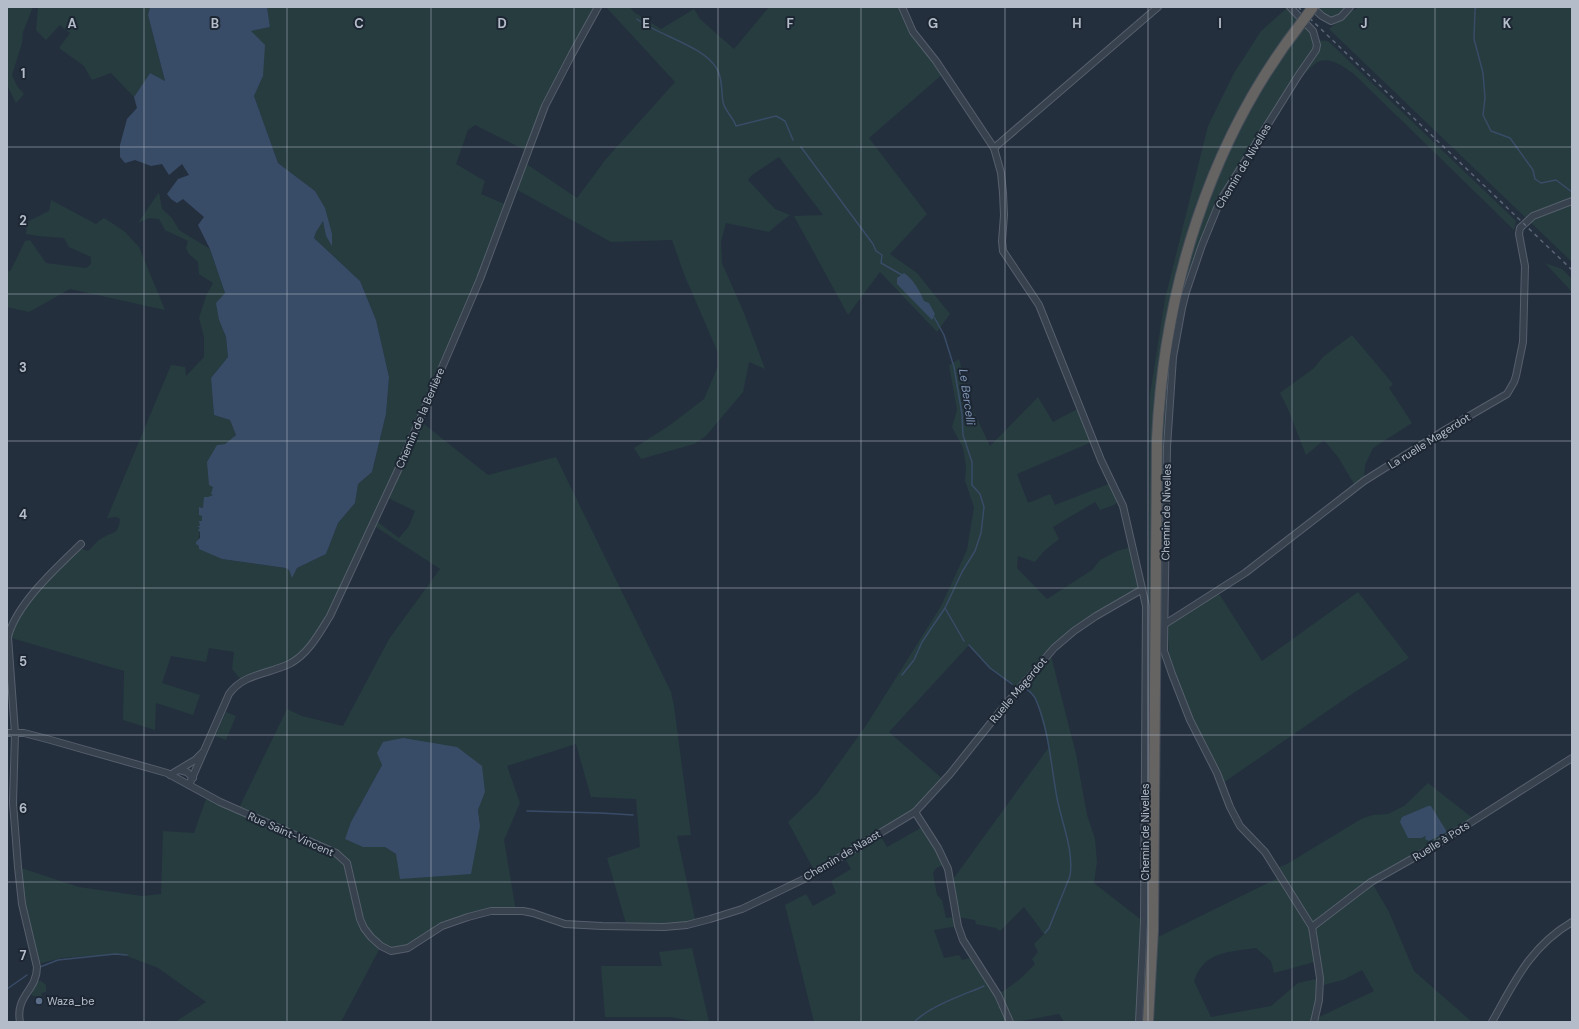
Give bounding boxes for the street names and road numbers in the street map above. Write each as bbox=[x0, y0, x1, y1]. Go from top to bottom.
street label: Chemin de Nivelles bbox=[1212, 121, 1274, 211]
street label: Chemin de la Berlière bbox=[392, 366, 448, 470]
street label: La ruelle Magerdot bbox=[1385, 410, 1473, 472]
street label: Chemin de Nivelles bbox=[1158, 463, 1174, 561]
street label: Ruelle Magerdot bbox=[986, 654, 1050, 726]
street label: Chemin de Nivelles bbox=[1138, 784, 1152, 880]
street label: Rue Saint-Vincent bbox=[246, 809, 336, 859]
street label: Ruelle à Pots bbox=[1410, 818, 1472, 864]
street label: Chemin de Naast bbox=[801, 826, 883, 884]

